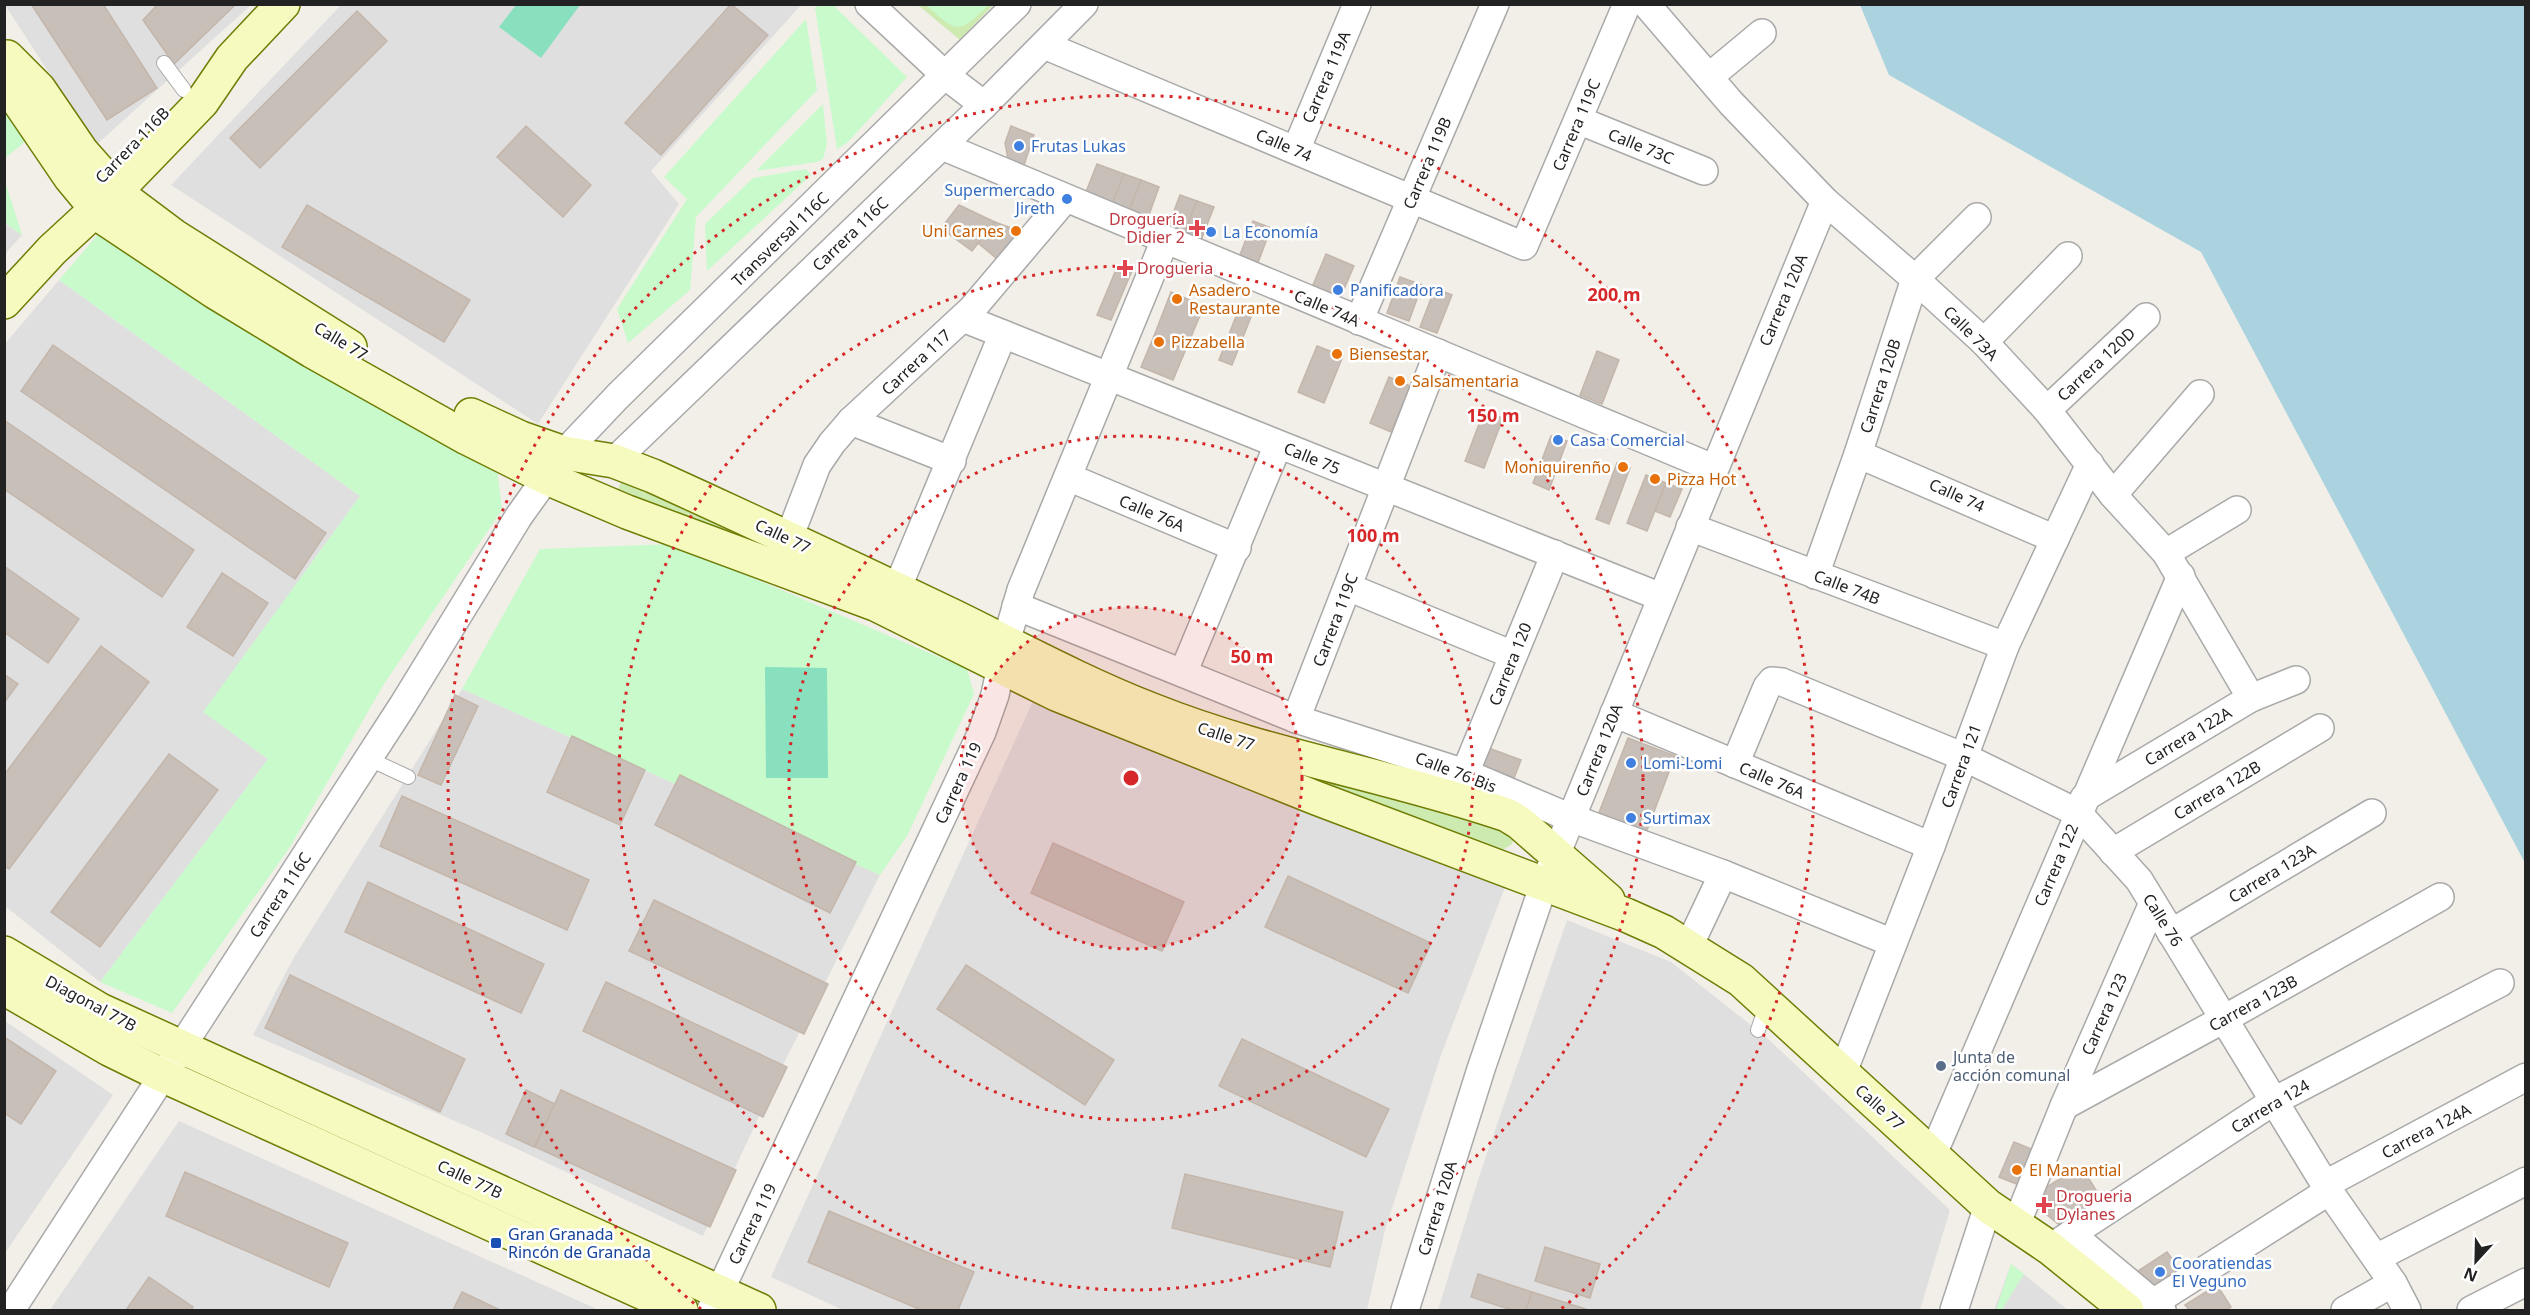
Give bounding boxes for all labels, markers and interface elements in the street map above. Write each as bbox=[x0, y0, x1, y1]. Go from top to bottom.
street label: Carrera 119A bbox=[1297, 27, 1356, 126]
street label: Carrera 119C bbox=[1547, 76, 1605, 174]
street label: Carrera 116B bbox=[90, 102, 174, 188]
street label: Carrera 119B bbox=[1398, 113, 1456, 213]
street label: Calle 74 bbox=[1253, 123, 1315, 167]
street label: Calle 73C bbox=[1605, 123, 1677, 169]
place label: Frutas Lukas bbox=[1031, 135, 1126, 157]
marker: Frutas Lukas bbox=[1012, 139, 1026, 153]
place label: Supermercado Jireth bbox=[944, 179, 1055, 219]
street label: Transversal 116C bbox=[727, 187, 833, 291]
street label: Carrera 116C bbox=[807, 192, 893, 276]
marker: Supermercado Jireth bbox=[1060, 192, 1074, 206]
place label: Droguería Didier 2 bbox=[1109, 208, 1185, 248]
place label: Uni Carnes bbox=[922, 220, 1004, 242]
marker: Droguería Didier 2 bbox=[1190, 221, 1204, 235]
place label: La Economía bbox=[1223, 221, 1318, 243]
marker: Uni Carnes bbox=[1009, 224, 1023, 238]
marker: La Economía bbox=[1204, 225, 1218, 239]
street label: Carrera 120A bbox=[1754, 250, 1813, 349]
place label: Drogueria bbox=[1137, 257, 1213, 279]
marker: Drogueria bbox=[1118, 261, 1132, 275]
place label: Asadero Restaurante bbox=[1189, 279, 1280, 319]
place label: Panificadora bbox=[1350, 279, 1444, 301]
text: 200 m bbox=[1587, 282, 1641, 306]
marker: Panificadora bbox=[1331, 283, 1345, 297]
street label: Calle 74A bbox=[1291, 284, 1364, 332]
marker: Asadero Restaurante bbox=[1170, 292, 1184, 306]
street label: Calle 73A bbox=[1939, 301, 2004, 366]
street label: Calle 77 bbox=[310, 316, 372, 366]
street label: Carrera 120D bbox=[2052, 322, 2140, 406]
street label: Carrera 117 bbox=[876, 324, 956, 400]
place label: Pizzabella bbox=[1171, 331, 1245, 353]
marker: Pizzabella bbox=[1152, 335, 1166, 349]
street label: Carrera 120B bbox=[1854, 336, 1906, 436]
place label: Biensestar bbox=[1349, 343, 1429, 365]
marker: Biensestar bbox=[1330, 347, 1344, 361]
place label: Salsamentaria bbox=[1412, 370, 1519, 392]
marker: Salsamentaria bbox=[1393, 374, 1407, 388]
text: 150 m bbox=[1466, 403, 1520, 427]
place label: Casa Comercial bbox=[1570, 429, 1685, 451]
marker: Casa Comercial bbox=[1551, 433, 1565, 447]
street label: Calle 75 bbox=[1281, 437, 1343, 479]
place label: Moniquirenño bbox=[1504, 456, 1611, 478]
marker: Moniquirenño bbox=[1616, 460, 1630, 474]
place label: Pizza Hot bbox=[1667, 468, 1737, 490]
marker: Pizza Hot bbox=[1648, 472, 1662, 486]
street label: Calle 74 bbox=[1926, 473, 1988, 517]
street label: Calle 76A bbox=[1116, 489, 1189, 537]
street label: Calle 77 bbox=[752, 514, 814, 558]
text: 100 m bbox=[1346, 523, 1400, 547]
street label: Calle 74B bbox=[1811, 564, 1883, 610]
street label: Carrera 119C bbox=[1307, 570, 1363, 670]
street label: Carrera 120 bbox=[1483, 619, 1537, 709]
text: 50 m bbox=[1231, 644, 1273, 668]
street label: Carrera 120A bbox=[1570, 700, 1628, 800]
street label: Carrera 122A bbox=[2140, 701, 2236, 771]
street label: Calle 77 bbox=[1195, 716, 1257, 756]
street label: Carrera 121 bbox=[1936, 721, 1986, 811]
street label: Carrera 119 bbox=[929, 739, 987, 827]
street label: Calle 76 Bis bbox=[1412, 746, 1500, 798]
place label: Lomi-Lomi bbox=[1643, 752, 1722, 774]
street label: Carrera 122B bbox=[2169, 755, 2265, 825]
marker: Lomi-Lomi bbox=[1624, 756, 1638, 770]
street label: Calle 76A bbox=[1736, 756, 1809, 804]
centre of rings bbox=[1121, 768, 1141, 788]
place label: Surtimax bbox=[1643, 807, 1711, 829]
marker: Surtimax bbox=[1624, 811, 1638, 825]
street label: Carrera 122 bbox=[2029, 820, 2083, 910]
street label: Carrera 123A bbox=[2224, 838, 2320, 908]
street label: Carrera 116C bbox=[244, 848, 316, 942]
street label: Calle 76 bbox=[2138, 889, 2188, 951]
street label: Carrera 123 bbox=[2076, 969, 2132, 1059]
street label: Diagonal 77B bbox=[42, 970, 140, 1036]
street label: Carrera 123B bbox=[2205, 970, 2301, 1036]
place label: Junta de acción comunal bbox=[1951, 1046, 2070, 1086]
marker: Junta de acción comunal bbox=[1934, 1059, 1948, 1073]
street label: Carrera 124 bbox=[2227, 1074, 2313, 1138]
street label: Calle 77 bbox=[1851, 1079, 1909, 1135]
street label: Carrera 124A bbox=[2378, 1098, 2475, 1164]
street label: Calle 77B bbox=[434, 1154, 506, 1204]
street label: Carrera 120A bbox=[1412, 1157, 1462, 1258]
place label: El Manantial bbox=[2029, 1159, 2121, 1181]
marker: El Manantial bbox=[2010, 1163, 2024, 1177]
street label: Carrera 119 bbox=[723, 1180, 781, 1268]
place label: Drogueria Dylanes bbox=[2056, 1185, 2132, 1225]
marker: Drogueria Dylanes bbox=[2037, 1198, 2051, 1212]
place label: Gran Granada Rincón de Granada bbox=[508, 1223, 651, 1263]
north arrow bbox=[2446, 1231, 2506, 1291]
marker: Gran Granada Rincón de Granada bbox=[489, 1236, 503, 1250]
place label: Cooratiendas El Veguno bbox=[2172, 1252, 2272, 1292]
text: N bbox=[2460, 1262, 2481, 1288]
marker: Cooratiendas El Veguno bbox=[2153, 1265, 2167, 1279]

